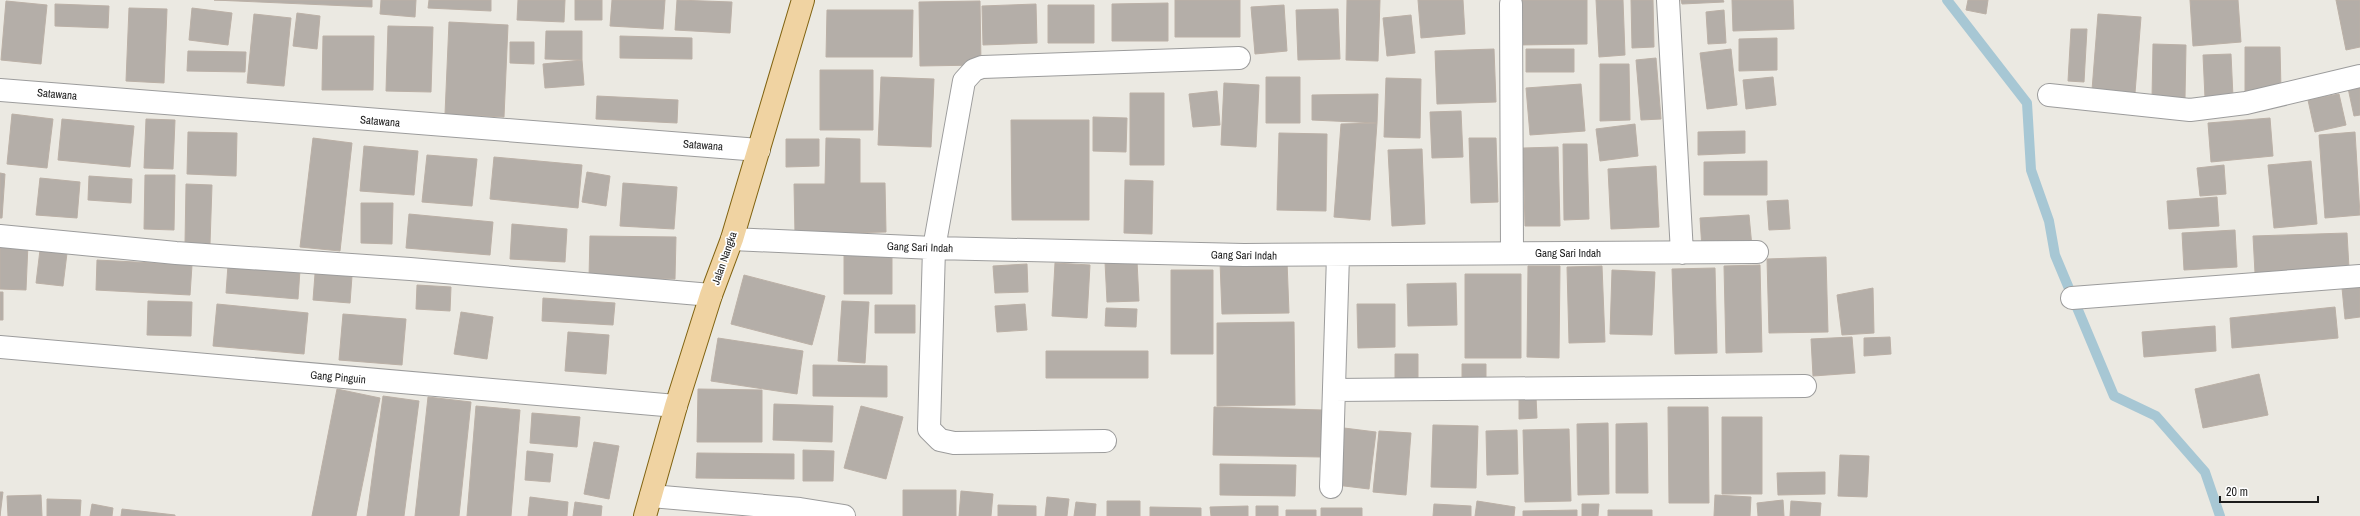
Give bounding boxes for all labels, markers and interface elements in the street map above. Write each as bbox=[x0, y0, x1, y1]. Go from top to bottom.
street label: Satawana bbox=[36, 85, 78, 103]
street label: Satawana bbox=[359, 112, 401, 130]
street label: Satawana bbox=[682, 137, 724, 153]
street label: Jalan Nangka bbox=[708, 230, 740, 286]
street label: Gang Sari Indah bbox=[887, 239, 953, 255]
street label: Gang Sari Indah bbox=[1535, 246, 1601, 260]
street label: Gang Sari Indah bbox=[1211, 247, 1277, 263]
street label: Gang Pinguin bbox=[310, 368, 366, 386]
scale bar bbox=[2220, 478, 2318, 504]
text: 20 m bbox=[2226, 484, 2248, 500]

